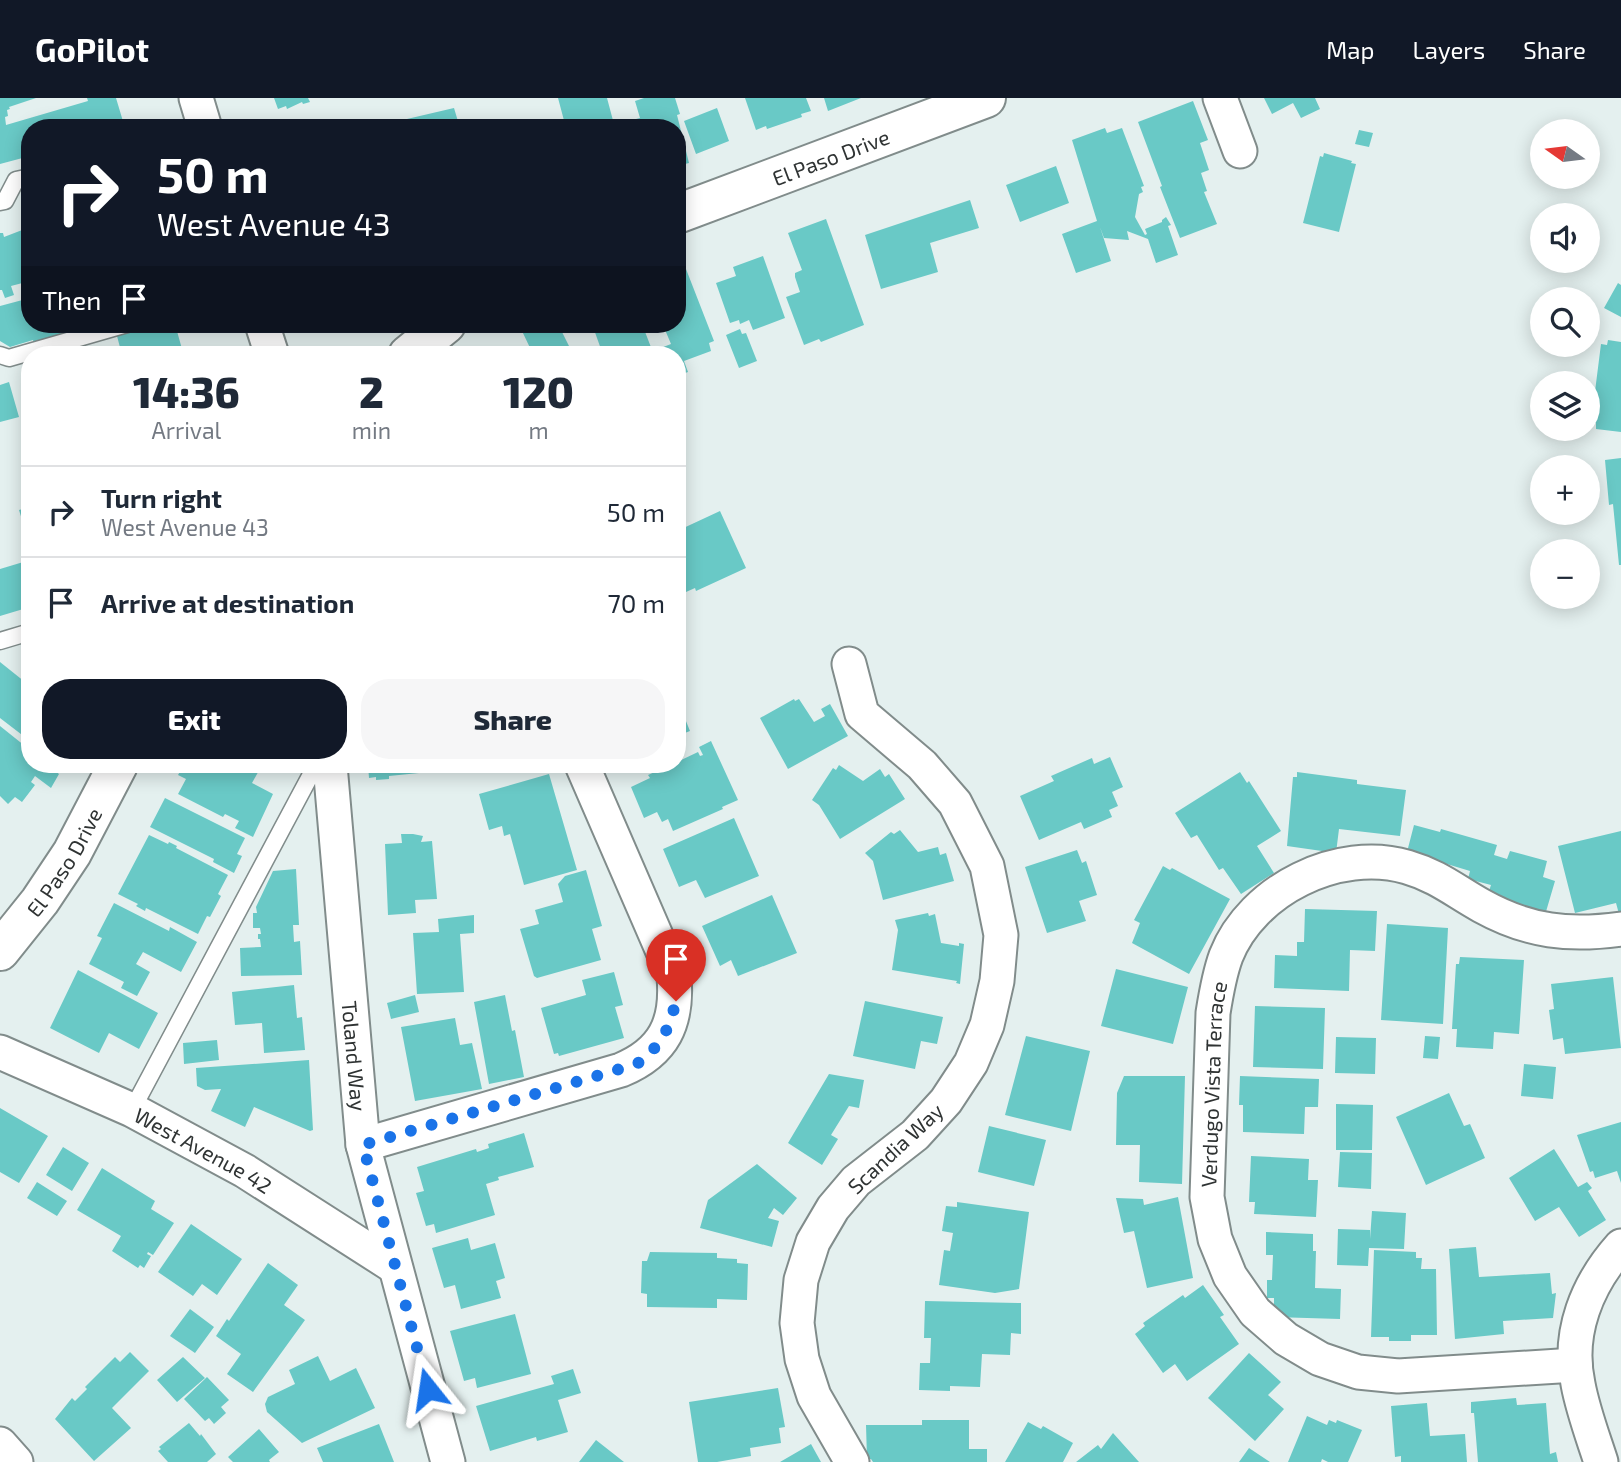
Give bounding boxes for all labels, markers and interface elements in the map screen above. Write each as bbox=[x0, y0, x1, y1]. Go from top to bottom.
text: GoPilot bbox=[35, 29, 149, 69]
text: Map bbox=[1326, 35, 1374, 64]
text: Layers bbox=[1412, 35, 1485, 64]
text: Share bbox=[1523, 35, 1586, 64]
north arrow bbox=[1530, 119, 1600, 189]
map controls bbox=[1530, 119, 1600, 609]
street label: El Paso Drive bbox=[768, 123, 893, 190]
text: 50 m bbox=[157, 144, 269, 203]
icon: right bbox=[42, 147, 133, 238]
button: sound bbox=[1530, 203, 1600, 273]
text: West Avenue 43 bbox=[157, 204, 391, 242]
icon: arrive bbox=[115, 280, 153, 318]
text: Then bbox=[42, 284, 101, 315]
button: search bbox=[1530, 287, 1600, 357]
text: 14:36 bbox=[133, 366, 240, 416]
text: 2 bbox=[359, 366, 384, 416]
text: 120 bbox=[503, 366, 574, 416]
button: layers bbox=[1530, 371, 1600, 441]
text: Arrival bbox=[151, 416, 221, 444]
text: min bbox=[352, 416, 391, 444]
text: m bbox=[528, 416, 549, 444]
button: + bbox=[1530, 455, 1600, 525]
text: Turn right bbox=[101, 482, 222, 513]
icon: right bbox=[42, 493, 80, 531]
text: 50 m bbox=[607, 496, 665, 527]
text: West Avenue 43 bbox=[101, 513, 269, 541]
button: − bbox=[1530, 539, 1600, 609]
icon: arrive bbox=[42, 584, 80, 622]
text: Arrive at destination bbox=[101, 587, 354, 618]
text: 70 m bbox=[607, 587, 665, 618]
button: Exit bbox=[42, 679, 347, 759]
button: Share bbox=[361, 679, 665, 759]
street label: El Paso Drive bbox=[20, 803, 106, 921]
pin bbox=[646, 929, 706, 1001]
icon: arrive bbox=[657, 940, 695, 978]
street label: Verdugo Vista Terrace bbox=[1195, 979, 1231, 1188]
street label: Toland Way bbox=[338, 1000, 372, 1112]
street label: Scandia Way bbox=[842, 1098, 948, 1198]
street label: West Avenue 42 bbox=[131, 1101, 277, 1198]
position arrow bbox=[391, 1352, 465, 1426]

